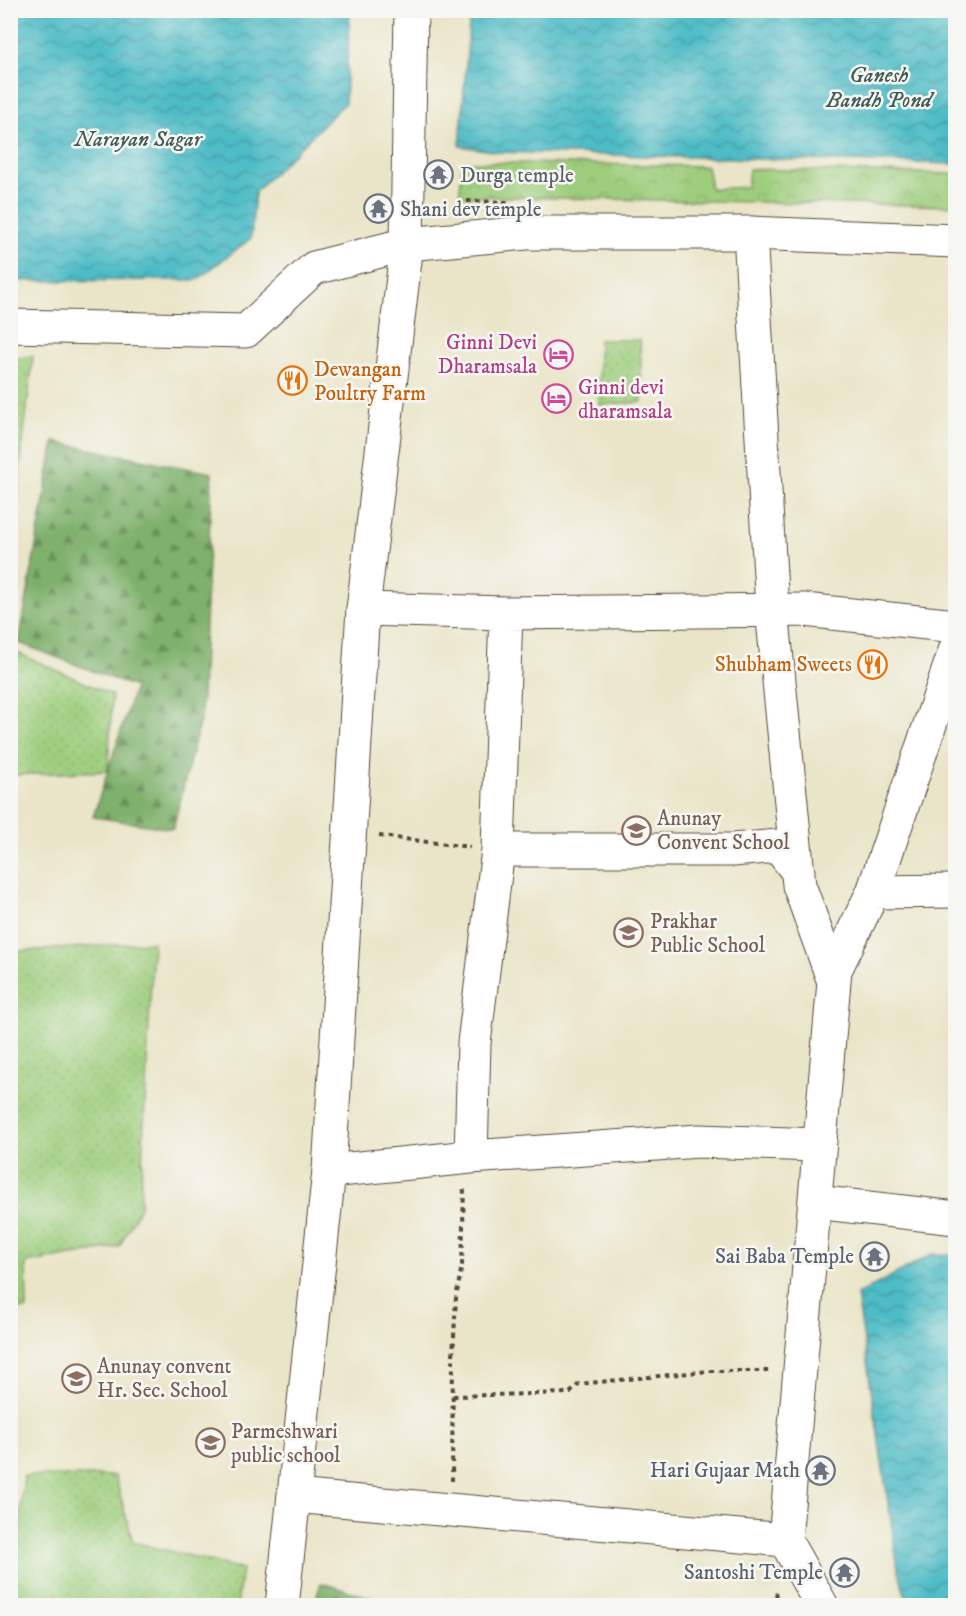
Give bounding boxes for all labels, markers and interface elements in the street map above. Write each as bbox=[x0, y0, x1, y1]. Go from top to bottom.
water label: Ganesh Bandh Pond bbox=[825, 62, 935, 114]
water label: Narayan Sagar bbox=[72, 126, 204, 153]
temple icon: Durga temple bbox=[423, 159, 455, 191]
place label: Durga temple bbox=[460, 163, 574, 189]
temple icon: Shani dev temple bbox=[363, 193, 395, 225]
place label: Shani dev temple bbox=[400, 197, 542, 223]
place label: Ginni Devi Dharamsala bbox=[438, 330, 537, 380]
hotel icon: Ginni Devi Dharamsala bbox=[542, 338, 574, 370]
place label: Dewangan Poultry Farm bbox=[314, 357, 426, 407]
restaurant icon: Dewangan Poultry Farm bbox=[277, 365, 309, 397]
place label: Ginni devi dharamsala bbox=[578, 375, 672, 425]
hotel icon: Ginni devi dharamsala bbox=[541, 383, 573, 415]
restaurant icon: Shubham Sweets bbox=[857, 648, 889, 680]
place label: Shubham Sweets bbox=[715, 652, 852, 678]
place label: Anunay Convent School bbox=[657, 806, 790, 856]
school or university icon: Anunay Convent School bbox=[620, 814, 652, 846]
place label: Prakhar Public School bbox=[650, 909, 766, 959]
school or university icon: Prakhar Public School bbox=[613, 917, 645, 949]
temple icon: Sai Baba Temple bbox=[859, 1240, 891, 1272]
place label: Sai Baba Temple bbox=[715, 1244, 854, 1270]
place label: Anunay convent Hr. Sec. School bbox=[97, 1354, 232, 1404]
school or university icon: Anunay convent Hr. Sec. School bbox=[60, 1362, 92, 1394]
place label: Parmeshwari public school bbox=[230, 1419, 341, 1469]
school or university icon: Parmeshwari public school bbox=[194, 1427, 226, 1459]
temple icon: Hari Gujaar Math bbox=[805, 1454, 837, 1486]
place label: Hari Gujaar Math bbox=[650, 1458, 800, 1484]
temple icon: Santoshi Temple bbox=[828, 1556, 860, 1588]
place label: Santoshi Temple bbox=[684, 1560, 823, 1586]

